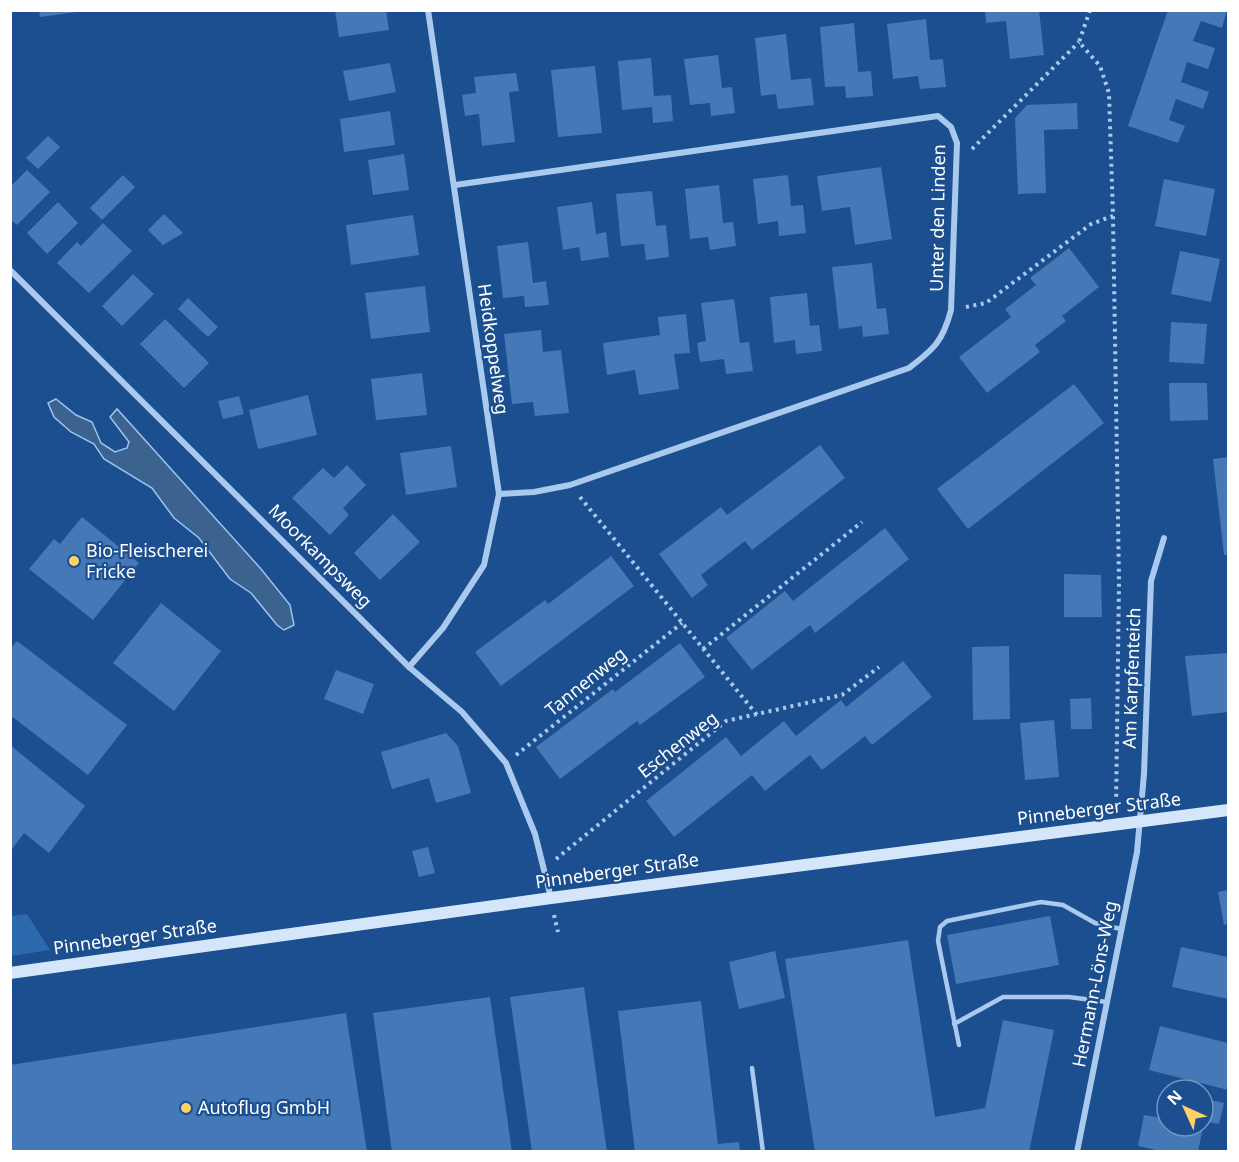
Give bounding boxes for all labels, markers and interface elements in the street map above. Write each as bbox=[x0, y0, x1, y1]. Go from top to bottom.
street label: Unter den Linden bbox=[924, 144, 950, 292]
street label: Heidkoppelweg bbox=[473, 282, 515, 416]
street label: Moorkampsweg bbox=[264, 498, 378, 612]
place label: Bio-Fleischerei Fricke bbox=[86, 538, 208, 583]
marker: Bio-Fleischerei Fricke bbox=[67, 554, 81, 568]
street label: Am Karpfenteich bbox=[1117, 607, 1145, 749]
street label: Tannenweg bbox=[540, 641, 631, 721]
street label: Eschenweg bbox=[633, 705, 722, 783]
street label: Pinneberger Straße bbox=[1016, 786, 1182, 830]
street label: Pinneberger Straße bbox=[534, 847, 700, 893]
street label: Hermann-Löns-Weg bbox=[1066, 898, 1122, 1069]
street label: Pinneberger Straße bbox=[52, 913, 218, 959]
north arrow bbox=[1155, 1078, 1215, 1138]
text: N bbox=[1162, 1085, 1187, 1110]
place label: Autoflug GmbH bbox=[198, 1095, 330, 1119]
marker: Autoflug GmbH bbox=[179, 1101, 193, 1115]

